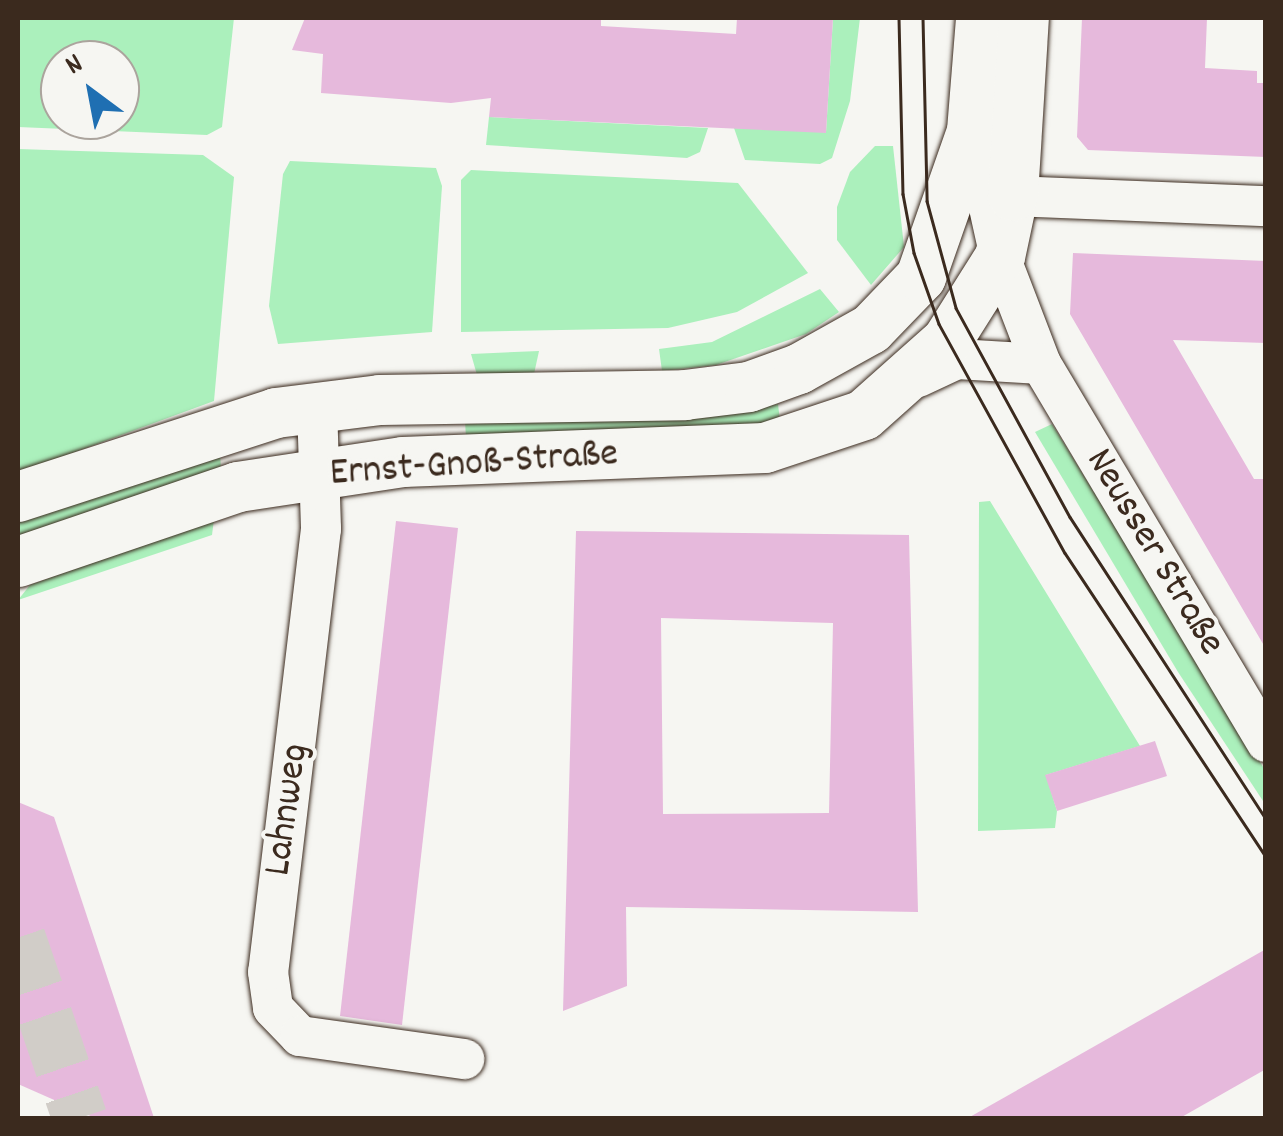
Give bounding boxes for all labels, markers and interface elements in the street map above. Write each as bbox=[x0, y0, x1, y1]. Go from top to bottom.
north arrow bbox=[40, 40, 140, 140]
text: N bbox=[59, 46, 92, 87]
street label: Ernst-Gnoß-Straße bbox=[328, 432, 620, 500]
street label: Neusser Straße bbox=[1073, 441, 1233, 665]
street label: Lahnweg bbox=[256, 741, 322, 879]

